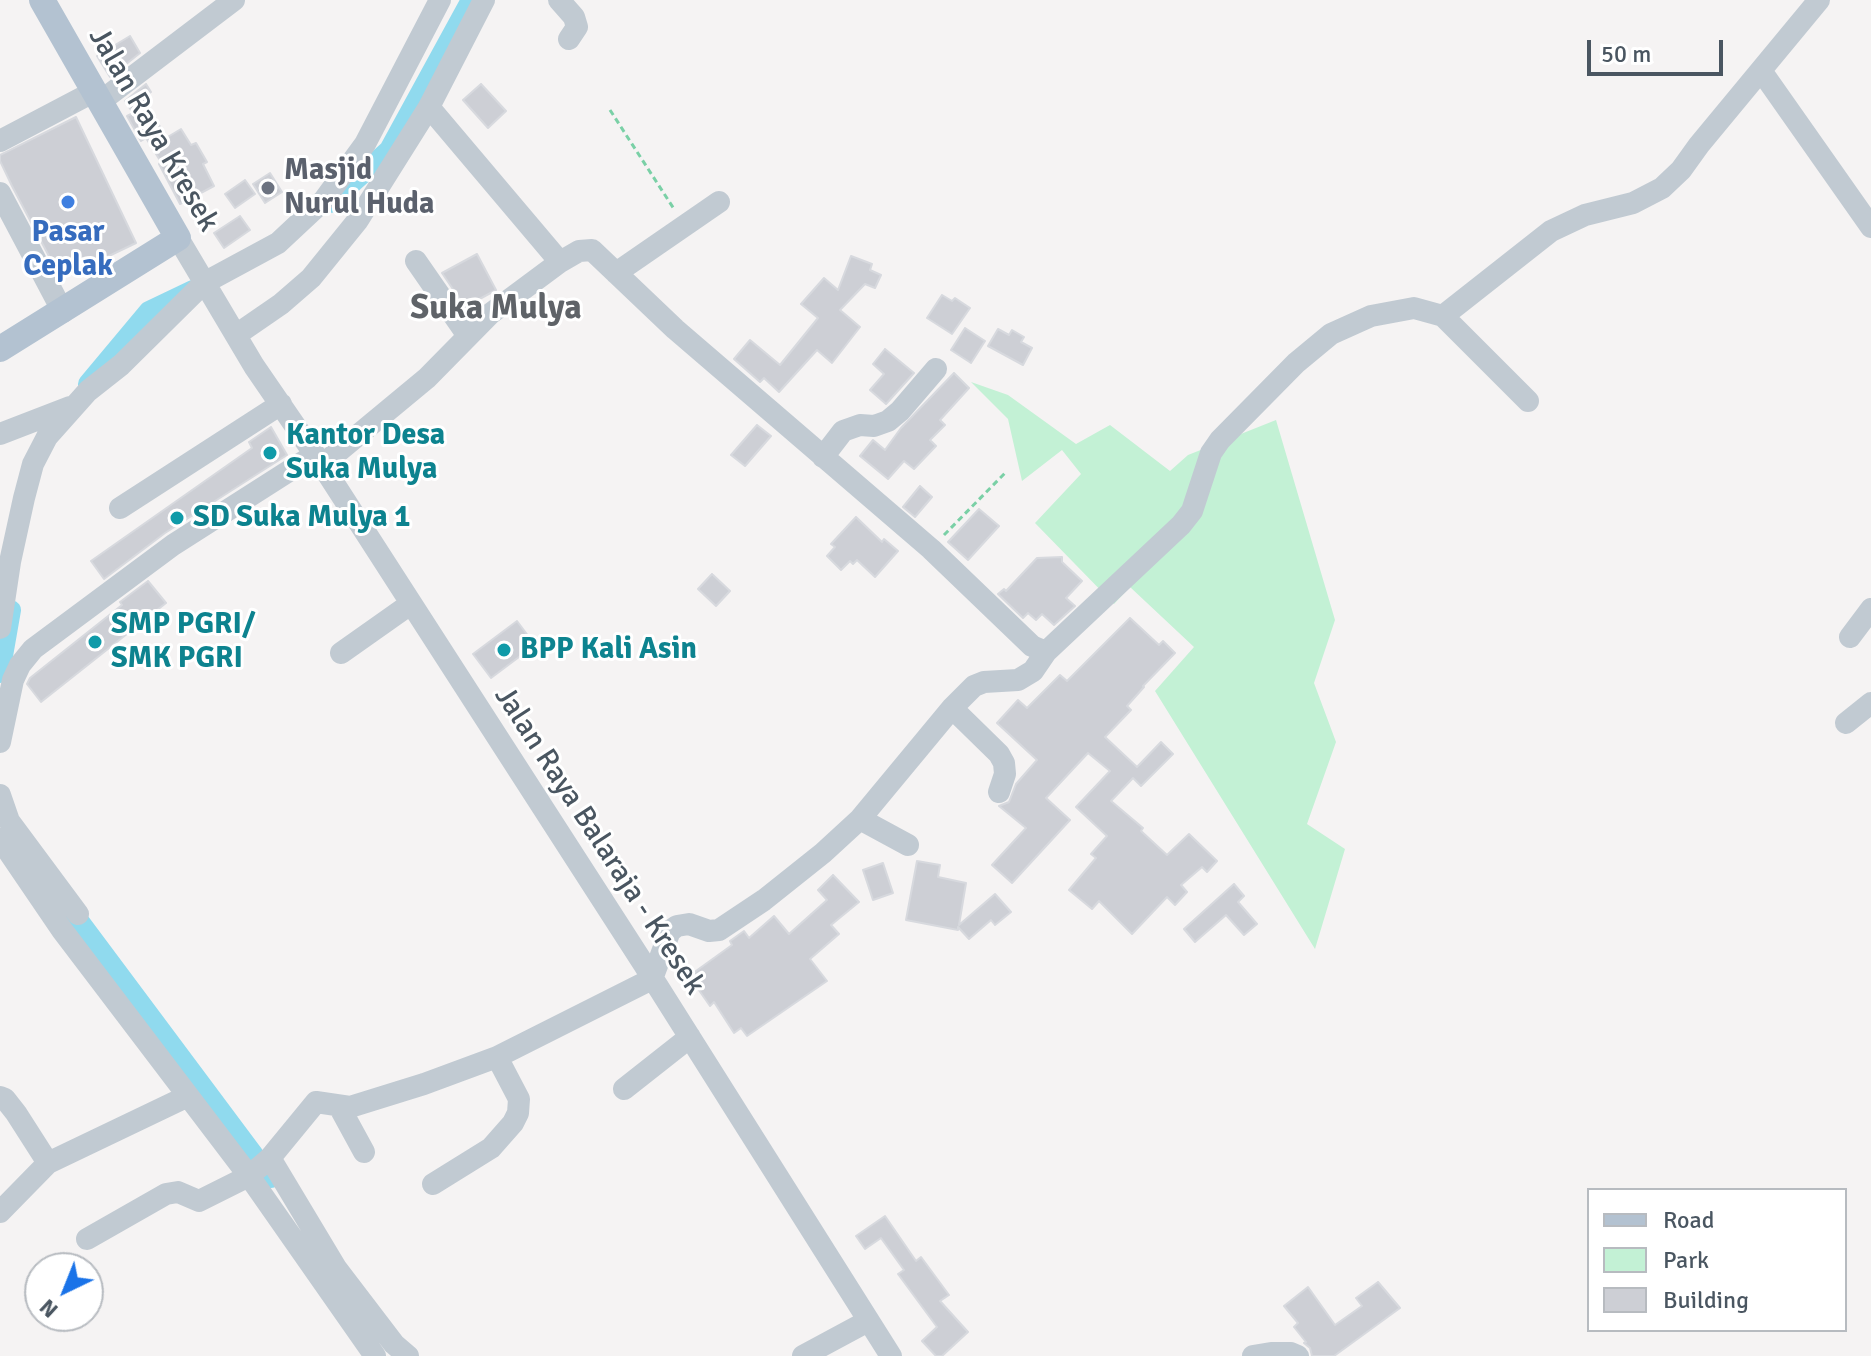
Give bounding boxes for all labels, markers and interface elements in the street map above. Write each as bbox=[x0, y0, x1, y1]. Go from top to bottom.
street label: Jalan Raya Kresek bbox=[80, 22, 226, 238]
scale bar bbox=[1591, 24, 1727, 74]
text: 50 m bbox=[1601, 39, 1651, 69]
place label: Masjid Nurul Huda bbox=[284, 153, 434, 224]
marker: Masjid Nurul Huda bbox=[259, 179, 277, 197]
marker: Pasar Ceplak bbox=[59, 193, 77, 211]
place label: Pasar Ceplak bbox=[23, 215, 113, 286]
district label: Suka Mulya bbox=[410, 289, 582, 329]
place label: Kantor Desa Suka Mulya bbox=[286, 418, 445, 488]
marker: Kantor Desa Suka Mulya bbox=[261, 444, 279, 462]
place label: SD Suka Mulya 1 bbox=[193, 500, 410, 536]
marker: SD Suka Mulya 1 bbox=[168, 509, 186, 527]
place label: SMP PGRI/ SMK PGRI bbox=[111, 607, 256, 678]
place label: BPP Kali Asin bbox=[520, 632, 697, 668]
marker: SMP PGRI/ SMK PGRI bbox=[86, 633, 104, 651]
marker: BPP Kali Asin bbox=[495, 641, 513, 659]
street label: Jalan Raya Balaraja - Kresek bbox=[486, 680, 712, 1002]
legend bbox=[1587, 1188, 1847, 1332]
text: Road bbox=[1663, 1205, 1714, 1235]
text: Park bbox=[1663, 1245, 1709, 1275]
north arrow bbox=[24, 1252, 104, 1332]
text: Building bbox=[1663, 1285, 1749, 1315]
text: N bbox=[34, 1293, 63, 1324]

